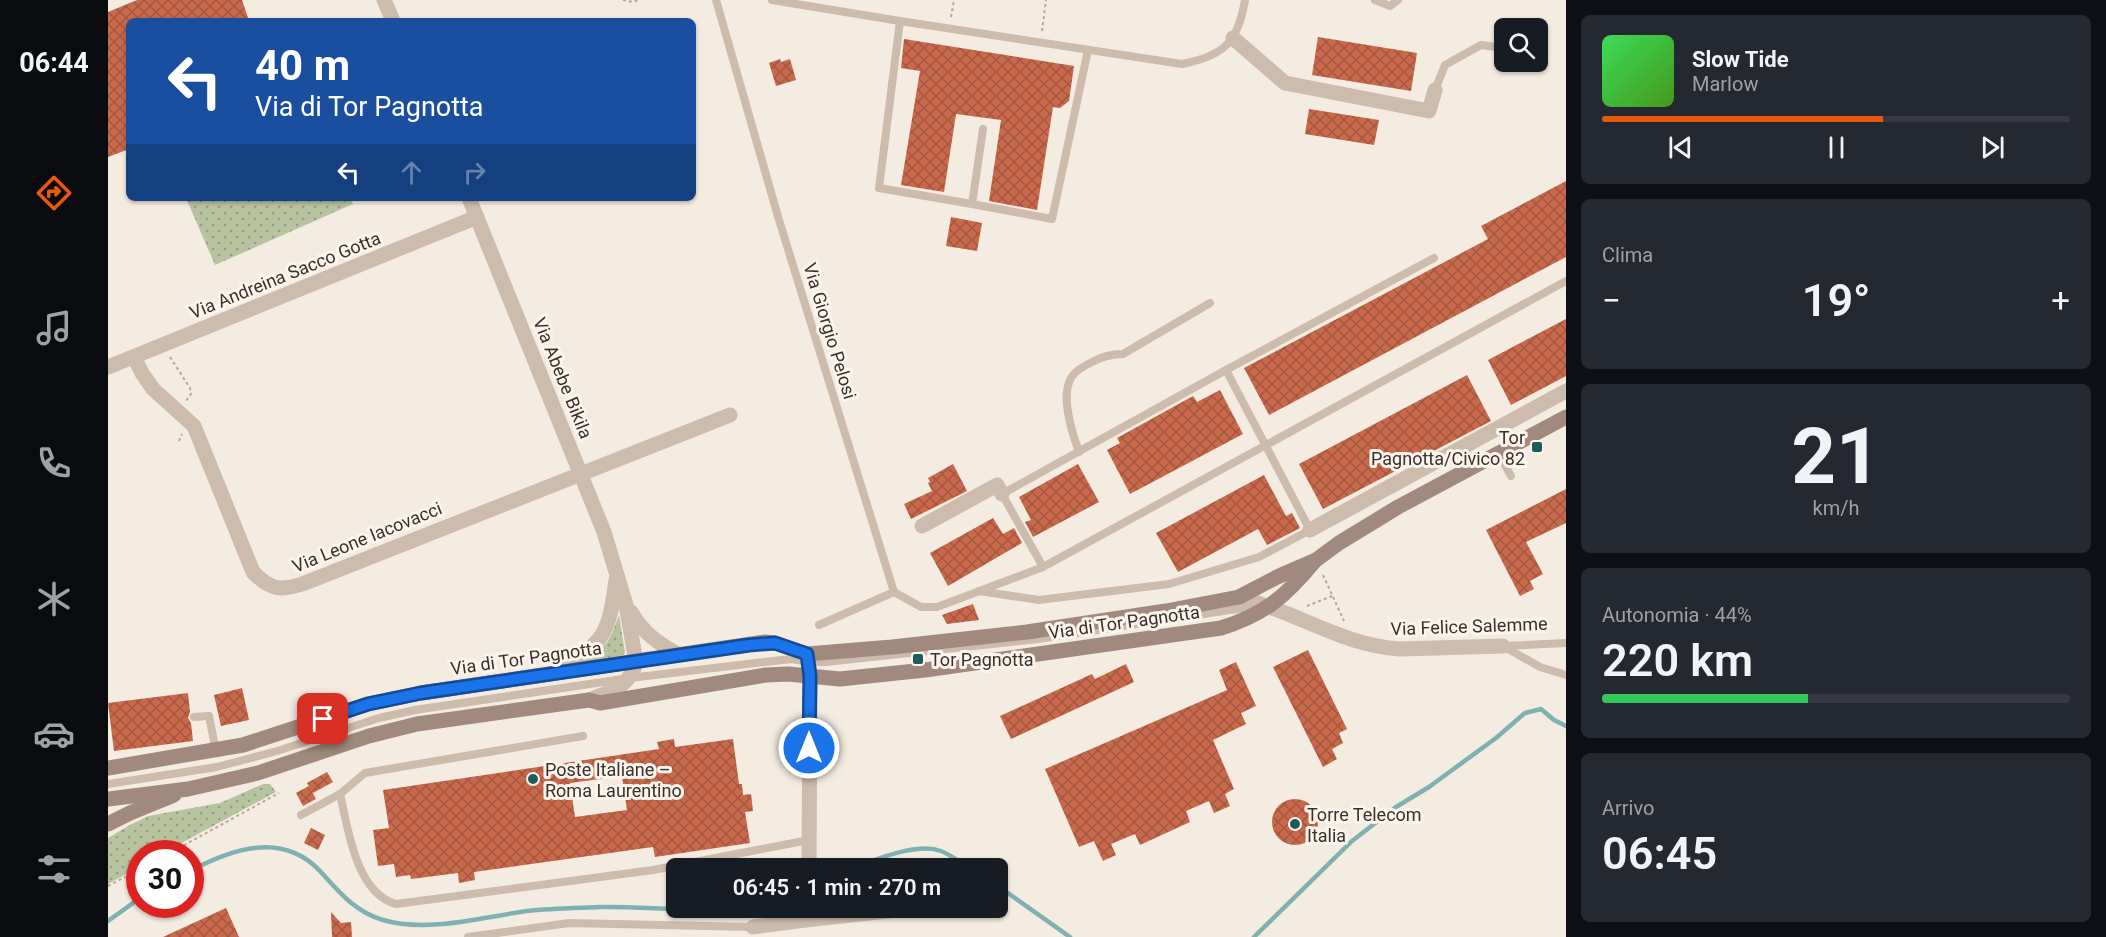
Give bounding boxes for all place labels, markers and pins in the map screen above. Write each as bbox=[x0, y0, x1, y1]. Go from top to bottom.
place label: Tor Pagnotta/Civico 82 bbox=[1371, 427, 1525, 469]
marker: Tor Pagnotta/Civico 82 bbox=[1530, 440, 1544, 454]
place label: Tor Pagnotta bbox=[930, 649, 1034, 670]
marker: Tor Pagnotta bbox=[911, 652, 925, 666]
pin bbox=[297, 693, 348, 744]
place label: Poste Italiane – Roma Laurentino bbox=[545, 759, 682, 801]
marker: Poste Italiane – Roma Laurentino bbox=[526, 772, 540, 786]
place label: Torre Telecom Italia bbox=[1307, 804, 1422, 846]
marker: Torre Telecom Italia bbox=[1288, 817, 1302, 831]

